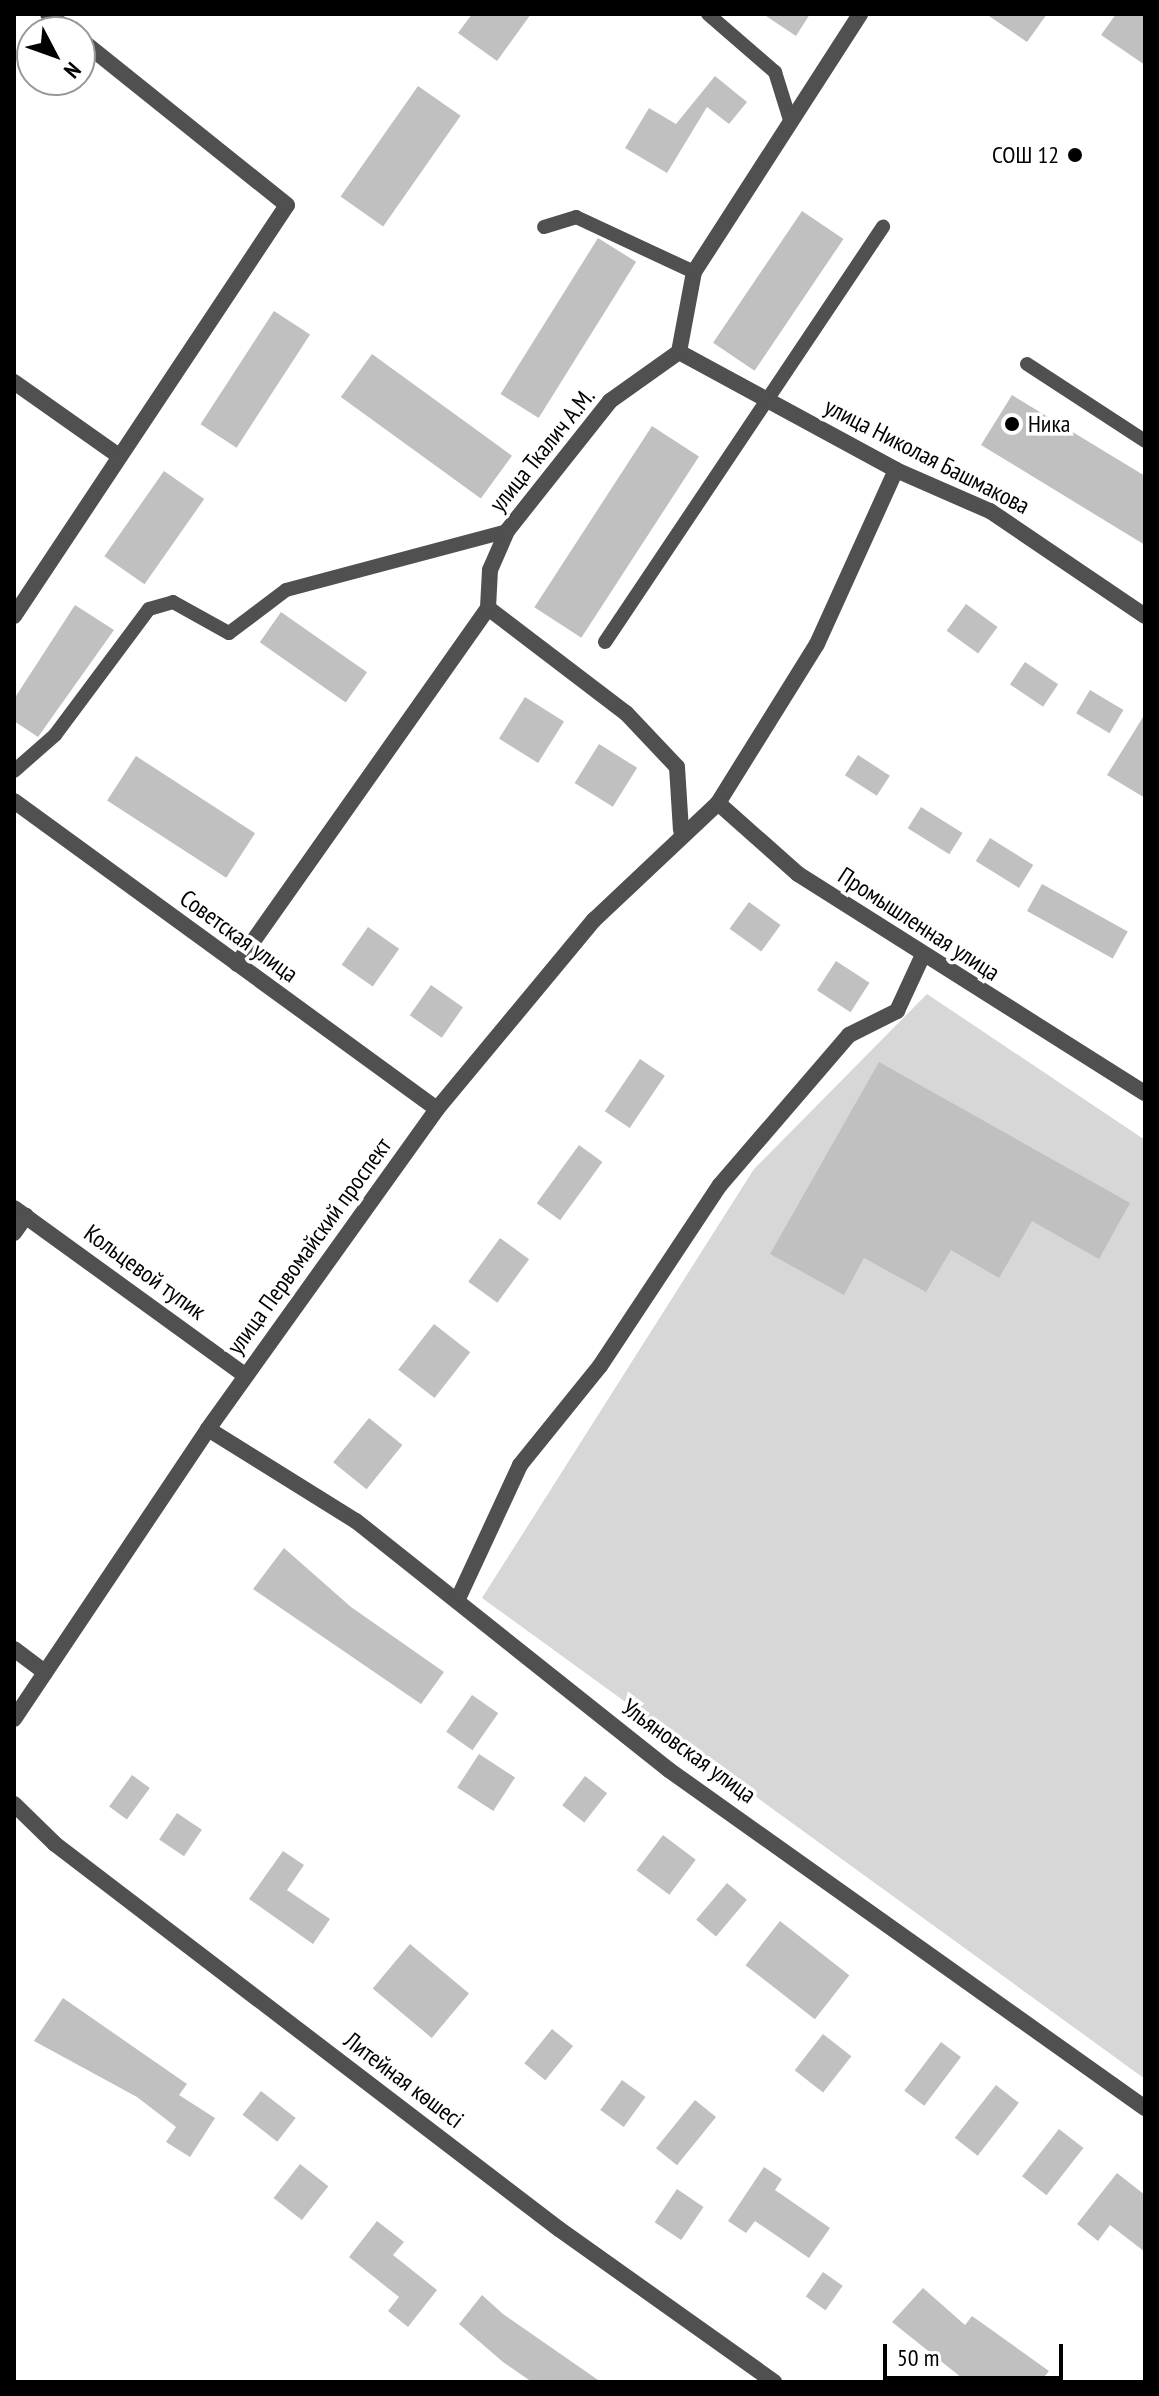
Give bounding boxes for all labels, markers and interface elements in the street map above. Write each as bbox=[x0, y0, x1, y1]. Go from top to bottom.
north arrow bbox=[16, 16, 96, 96]
text: N bbox=[58, 57, 87, 84]
place label: СОШ 12 bbox=[992, 141, 1059, 169]
marker: СОШ 12 bbox=[1066, 146, 1084, 164]
street label: улица Ткалич А.М. bbox=[483, 382, 601, 518]
street label: улица Николая Башмакова bbox=[820, 392, 1034, 520]
place label: Ника bbox=[1028, 410, 1070, 438]
marker: Ника bbox=[1003, 415, 1021, 433]
street label: Промышленная улица bbox=[833, 861, 1005, 987]
street label: Советская улица bbox=[174, 884, 304, 988]
street label: улица Первомайский проспект bbox=[221, 1132, 397, 1360]
street label: Кольцевой тупик bbox=[79, 1218, 211, 1326]
street label: Ульяновская улица bbox=[616, 1693, 762, 1809]
street label: Литейная көшесі bbox=[339, 2026, 469, 2134]
scale bar bbox=[887, 2328, 1067, 2378]
text: 50 m bbox=[897, 2342, 939, 2373]

